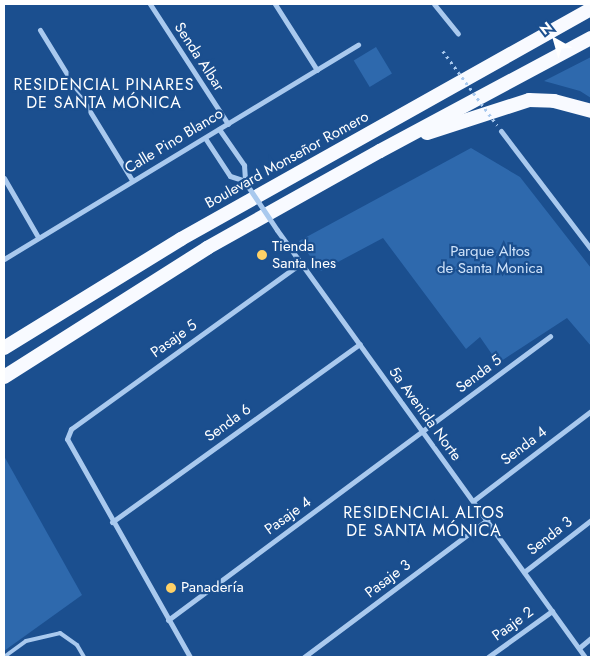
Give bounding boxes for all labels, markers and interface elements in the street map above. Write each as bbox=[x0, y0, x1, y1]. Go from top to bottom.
north arrow bbox=[530, 15, 580, 65]
text: N bbox=[535, 17, 556, 39]
street label: Senda Albar bbox=[170, 19, 228, 95]
district label: RESIDENCIAL PINARES DE SANTA MÓNICA bbox=[11, 75, 197, 113]
street label: Calle Pino Blanco bbox=[122, 105, 226, 177]
street label: Boulevard Monseñor Romero bbox=[202, 107, 372, 213]
place label: Tienda Santa Ines bbox=[272, 237, 336, 272]
park label: Parque Altos de Santa Monica bbox=[437, 242, 543, 277]
marker: Tienda Santa Ines bbox=[256, 249, 268, 261]
street label: Pasaje 5 bbox=[147, 316, 201, 362]
street label: Senda 5 bbox=[453, 351, 505, 397]
street label: 5a Avenida Norte bbox=[385, 364, 465, 464]
street label: Senda 6 bbox=[201, 400, 255, 446]
street label: Senda 4 bbox=[497, 423, 551, 469]
street label: Pasaje 4 bbox=[261, 493, 315, 539]
district label: RESIDENCIAL ALTOS DE SANTA MÓNICA bbox=[341, 503, 507, 541]
street label: Senda 3 bbox=[524, 513, 576, 559]
street label: Pasaje 3 bbox=[362, 556, 414, 602]
place label: Panadería bbox=[181, 579, 244, 597]
marker: Panadería bbox=[165, 582, 177, 594]
street label: Paaje 2 bbox=[489, 603, 537, 645]

